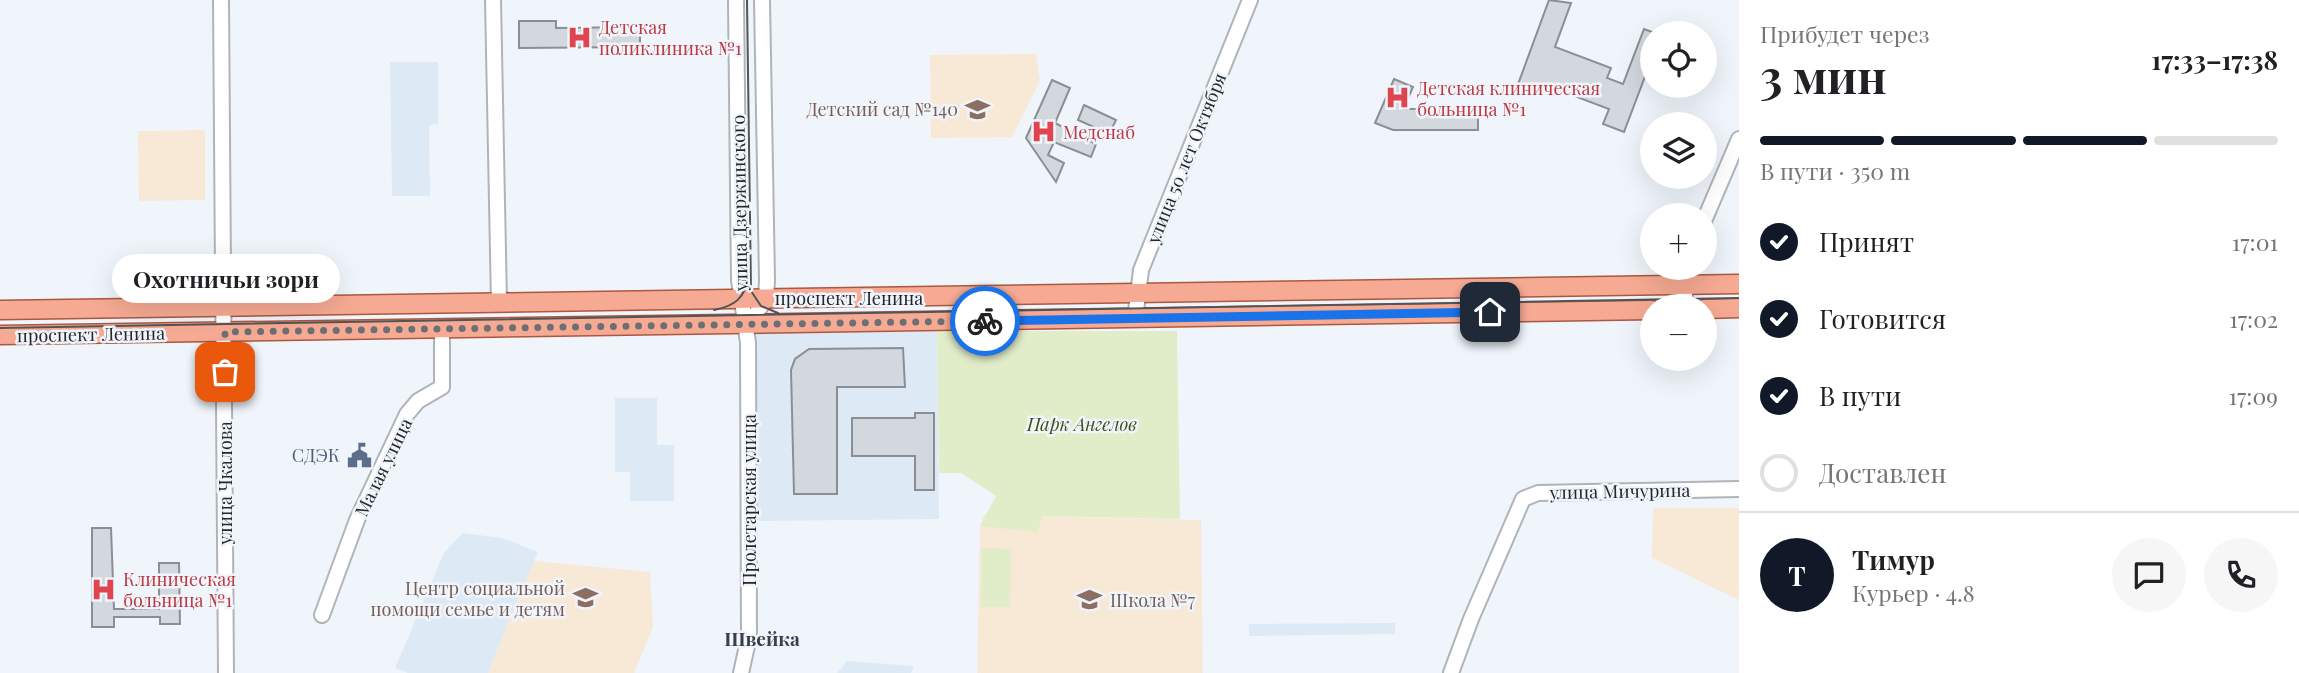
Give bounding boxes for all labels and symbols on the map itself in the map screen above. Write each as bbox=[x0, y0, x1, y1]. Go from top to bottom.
place label: Детская поликлиника №1 bbox=[599, 15, 742, 60]
hospital icon: Детская поликлиника №1 bbox=[565, 23, 593, 51]
street label: улица 50 лет Октября bbox=[1140, 69, 1231, 248]
place label: Детская клиническая больница №1 bbox=[1417, 76, 1601, 121]
hospital icon: Детская клиническая больница №1 bbox=[1383, 84, 1411, 112]
school or university icon: Детский сад №140 bbox=[964, 95, 992, 123]
place label: Детский сад №140 bbox=[806, 97, 958, 121]
street label: улица Дзержинского bbox=[725, 114, 753, 292]
hospital icon: Медснаб bbox=[1029, 118, 1057, 146]
place label: Медснаб bbox=[1063, 120, 1135, 144]
callout: Охотничьи зори bbox=[111, 253, 339, 302]
pin bbox=[1460, 282, 1520, 342]
street label: проспект Ленина bbox=[775, 286, 923, 310]
courier bbox=[950, 286, 1020, 356]
street label: проспект Ленина bbox=[17, 321, 165, 347]
pin bbox=[195, 342, 255, 402]
park label: Парк Ангелов bbox=[1026, 412, 1137, 436]
street label: Малая улица bbox=[349, 414, 417, 520]
street label: Пролетарская улица bbox=[737, 414, 761, 586]
street label: улица Чкалова bbox=[213, 421, 237, 546]
public building icon: СДЭК bbox=[346, 441, 374, 469]
place label: СДЭК bbox=[292, 443, 340, 467]
street label: улица Мичурина bbox=[1548, 478, 1691, 504]
place label: Клиническая больница №1 bbox=[123, 567, 236, 612]
hospital icon: Клиническая больница №1 bbox=[89, 575, 117, 603]
place label: Центр социальной помощи семье и детям bbox=[371, 576, 565, 621]
school or university icon: Центр социальной помощи семье и детям bbox=[571, 584, 599, 612]
school or university icon: Школа №7 bbox=[1076, 586, 1104, 614]
place label: Школа №7 bbox=[1110, 588, 1196, 612]
district label: Швейка bbox=[724, 625, 800, 651]

